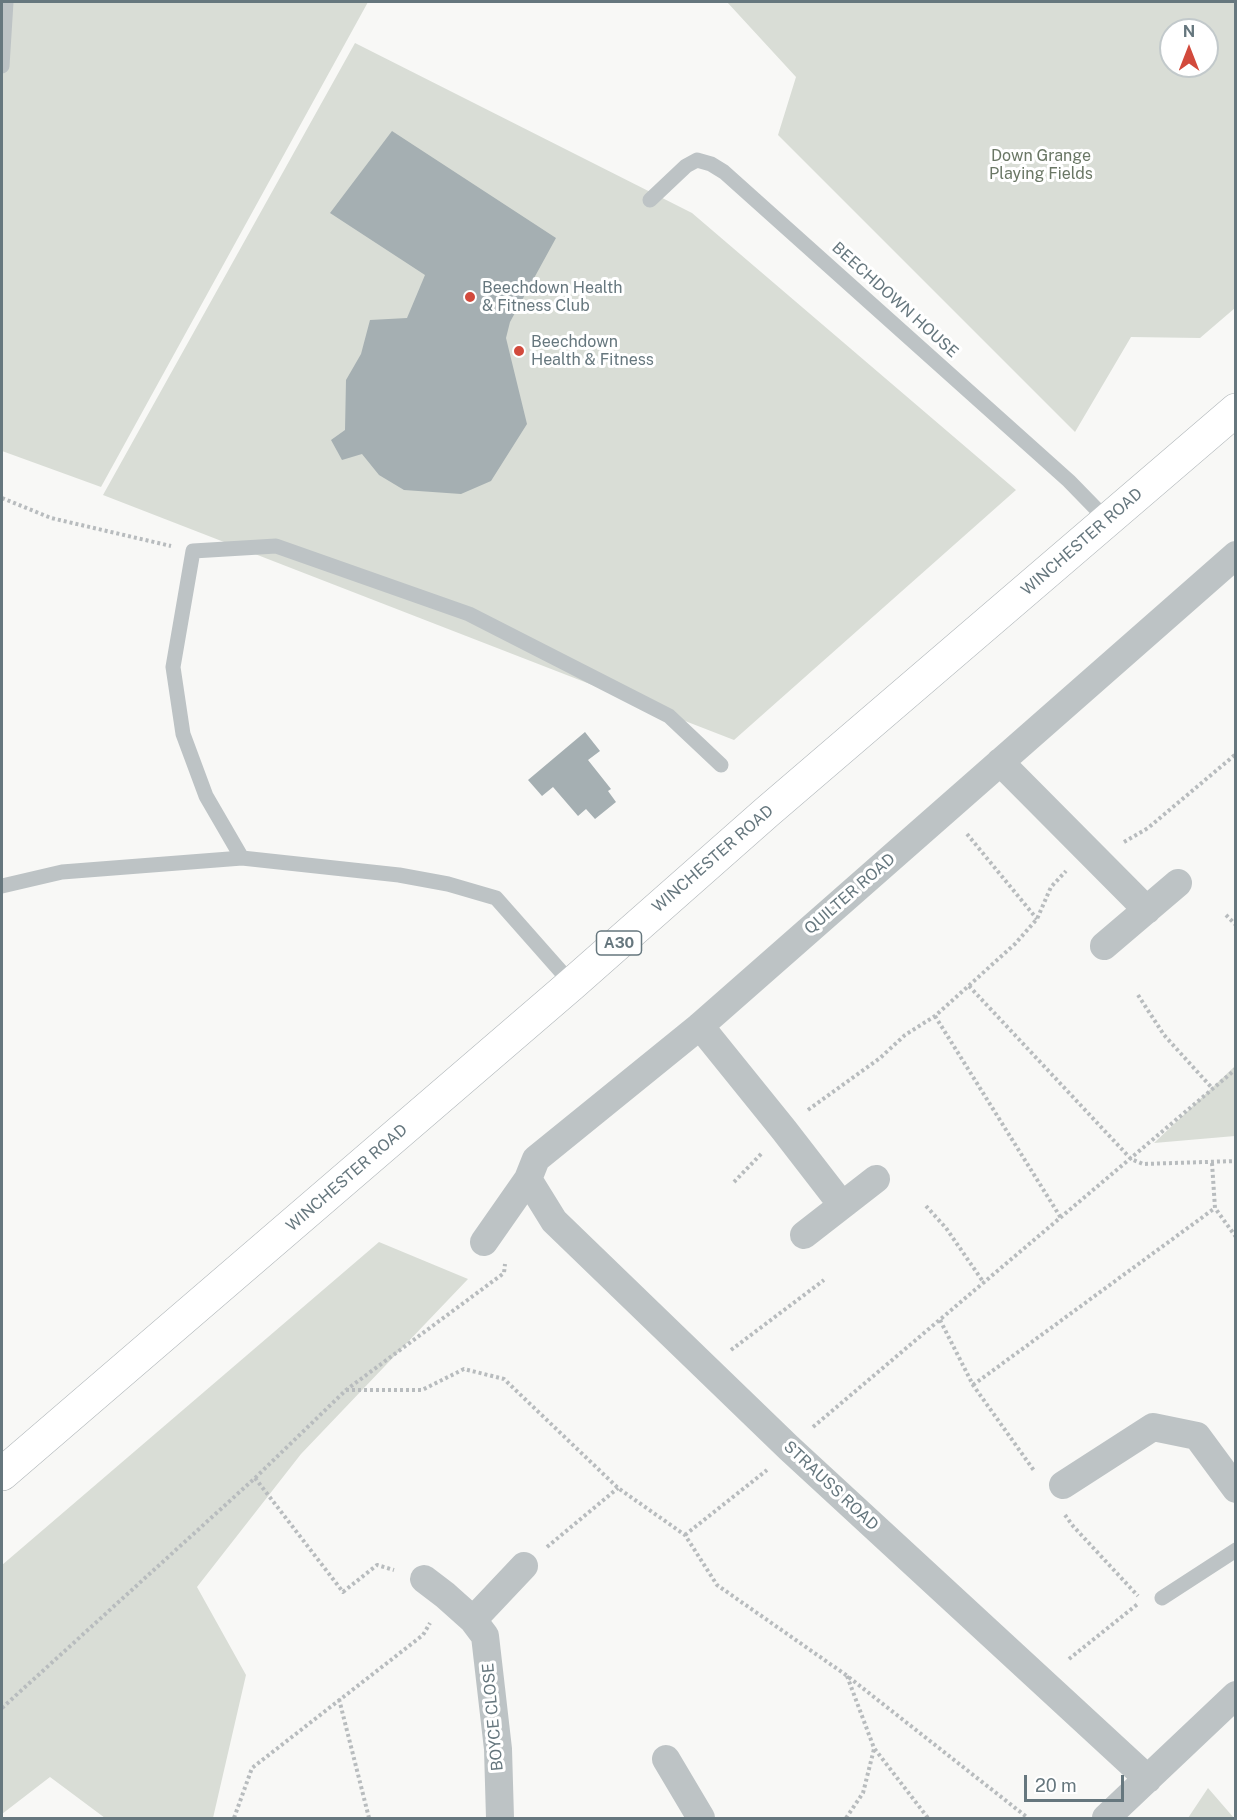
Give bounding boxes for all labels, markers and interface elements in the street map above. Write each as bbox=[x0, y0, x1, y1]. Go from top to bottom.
north arrow bbox=[1159, 18, 1219, 78]
text: N bbox=[1183, 22, 1195, 41]
park label: Down Grange Playing Fields bbox=[989, 146, 1093, 184]
street label: BEECHDOWN HOUSE bbox=[828, 238, 962, 362]
place label: Beechdown Health & Fitness Club bbox=[482, 278, 622, 316]
marker: Beechdown Health & Fitness Club bbox=[463, 290, 477, 304]
place label: Beechdown Health & Fitness bbox=[531, 332, 654, 370]
marker: Beechdown Health & Fitness bbox=[512, 344, 526, 358]
street label: WINCHESTER ROAD bbox=[1018, 484, 1146, 600]
street label: WINCHESTER ROAD bbox=[649, 801, 777, 917]
street label: QUILTER ROAD bbox=[801, 849, 899, 939]
road number: A30 bbox=[596, 931, 642, 955]
street label: WINCHESTER ROAD bbox=[283, 1120, 411, 1236]
street label: STRAUSS ROAD bbox=[780, 1437, 882, 1535]
street label: BOYCE CLOSE bbox=[479, 1662, 507, 1772]
scale bar bbox=[1027, 1763, 1128, 1801]
text: 20 m bbox=[1035, 1775, 1077, 1796]

